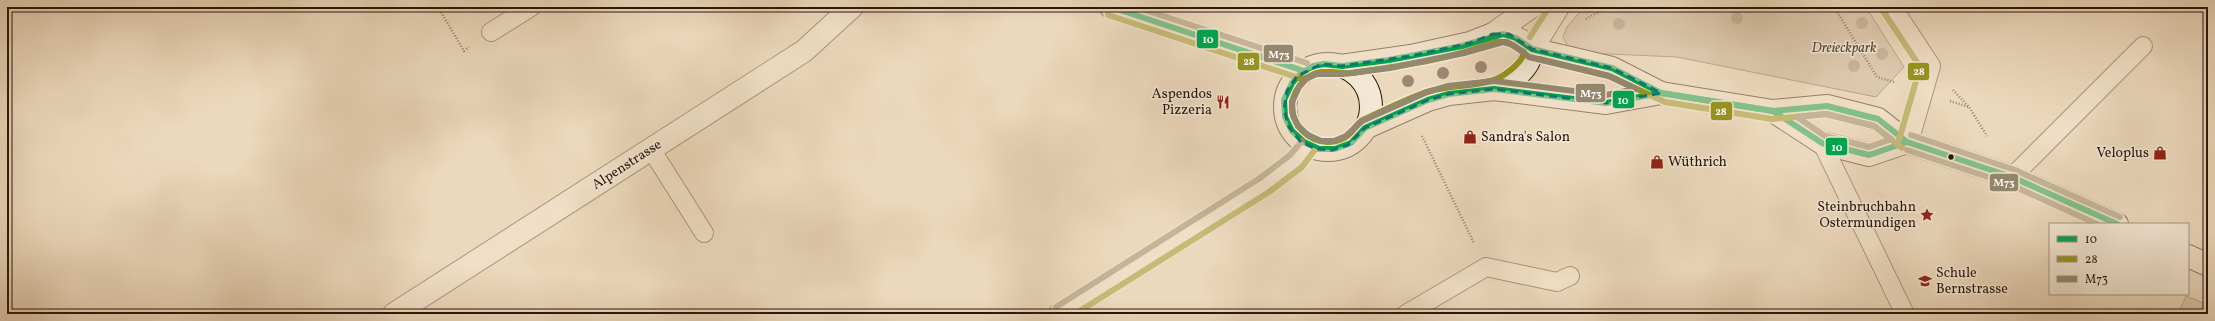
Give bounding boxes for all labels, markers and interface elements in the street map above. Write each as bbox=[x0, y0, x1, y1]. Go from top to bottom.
line badge: 10 bbox=[1196, 29, 1219, 49]
text: 10 bbox=[1202, 33, 1214, 48]
park label: Dreieckpark bbox=[1811, 39, 1877, 58]
line badge: M73 bbox=[1263, 44, 1294, 63]
text: M73 bbox=[1268, 48, 1290, 63]
line badge: 28 bbox=[1237, 52, 1260, 71]
text: 28 bbox=[1243, 55, 1255, 70]
line badge: 28 bbox=[1907, 62, 1930, 81]
text: 28 bbox=[1913, 65, 1925, 80]
line badge: M73 bbox=[1575, 83, 1606, 103]
place label: Aspendos Pizzeria bbox=[1152, 85, 1212, 120]
text: M73 bbox=[1580, 87, 1602, 102]
line badge: 10 bbox=[1612, 90, 1635, 109]
restaurant icon: Aspendos Pizzeria bbox=[1215, 94, 1231, 110]
text: 10 bbox=[1617, 94, 1629, 109]
line badge: 28 bbox=[1710, 101, 1733, 121]
text: 28 bbox=[1715, 105, 1727, 120]
place label: Sandra's Salon bbox=[1481, 128, 1570, 147]
shop icon: Sandra's Salon bbox=[1462, 129, 1478, 145]
street label: Alpenstrasse bbox=[589, 135, 666, 195]
line badge: 10 bbox=[1825, 137, 1848, 156]
text: 10 bbox=[1831, 141, 1843, 156]
place label: Veloplus bbox=[2097, 144, 2149, 163]
shop icon: Veloplus bbox=[2152, 145, 2168, 161]
unlabelled marker bbox=[1946, 152, 1956, 162]
place label: Wüthrich bbox=[1668, 153, 1727, 172]
shop icon: Wüthrich bbox=[1649, 154, 1665, 170]
line badge: M73 bbox=[1989, 173, 2019, 192]
text: M73 bbox=[1993, 176, 2015, 191]
place label: Steinbruchbahn Ostermundigen bbox=[1817, 198, 1916, 233]
place icon: Steinbruchbahn Ostermundigen bbox=[1919, 207, 1935, 223]
legend bbox=[2049, 223, 2189, 295]
text: 10 bbox=[2085, 232, 2097, 248]
text: 28 bbox=[2085, 252, 2098, 268]
place label: Schule Bernstrasse bbox=[1936, 264, 2008, 299]
text: M73 bbox=[2085, 272, 2108, 288]
school or university icon: Schule Bernstrasse bbox=[1917, 273, 1933, 289]

